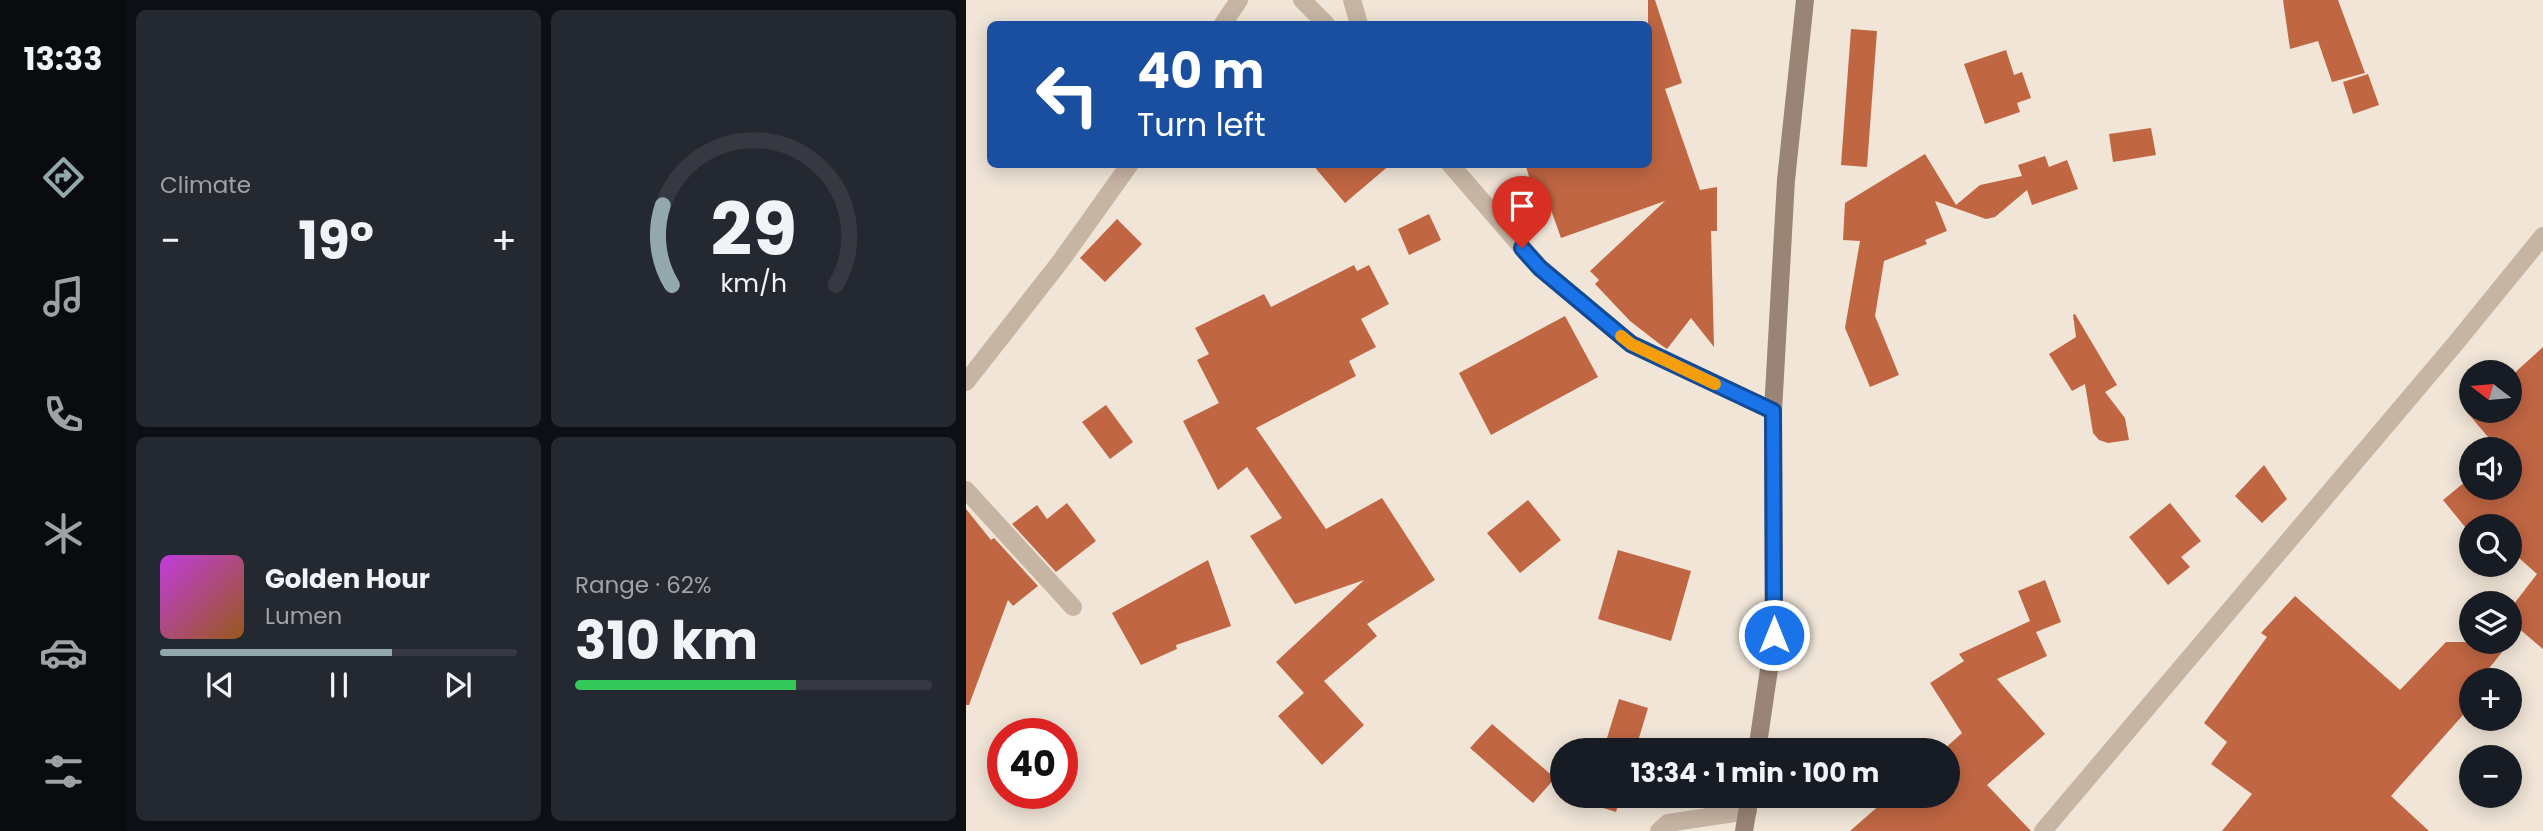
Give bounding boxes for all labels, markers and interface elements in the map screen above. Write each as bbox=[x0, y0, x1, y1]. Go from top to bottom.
text: 13:33 bbox=[23, 36, 103, 81]
text: 40 m bbox=[1137, 37, 1264, 105]
icon: left bbox=[1022, 49, 1113, 140]
text: Turn left bbox=[1137, 102, 1266, 147]
icon: directions bbox=[39, 153, 88, 202]
text: Climate bbox=[160, 169, 251, 201]
pin bbox=[1492, 176, 1552, 248]
text: 29 bbox=[710, 179, 797, 280]
icon: arrive bbox=[1503, 187, 1541, 225]
text: 19° bbox=[298, 204, 374, 277]
text: − bbox=[160, 214, 181, 267]
text: + bbox=[491, 214, 517, 267]
text: km/h bbox=[720, 265, 787, 300]
icon: music bbox=[39, 272, 88, 321]
north arrow bbox=[2459, 360, 2522, 424]
map controls bbox=[2459, 360, 2522, 808]
icon: phone bbox=[39, 390, 88, 439]
button: sound bbox=[2459, 437, 2522, 500]
icon: climate bbox=[39, 509, 88, 558]
button: search bbox=[2459, 514, 2522, 577]
text: Golden Hour bbox=[265, 561, 430, 597]
text: Range · 62% bbox=[575, 569, 712, 601]
button: layers bbox=[2459, 591, 2522, 654]
position arrow bbox=[1737, 598, 1811, 672]
text: Lumen bbox=[265, 600, 342, 632]
text: 310 km bbox=[575, 604, 758, 677]
icon: car bbox=[39, 628, 88, 677]
icon: previous bbox=[201, 666, 239, 704]
icon: pause bbox=[320, 666, 358, 704]
icon: next bbox=[439, 666, 477, 704]
button: + bbox=[2459, 668, 2522, 731]
speed limit sign: 40 bbox=[987, 718, 1078, 809]
button: − bbox=[2459, 745, 2522, 808]
icon: filters bbox=[39, 747, 88, 796]
text: 13:34 · 1 min · 100 m bbox=[1631, 755, 1879, 791]

